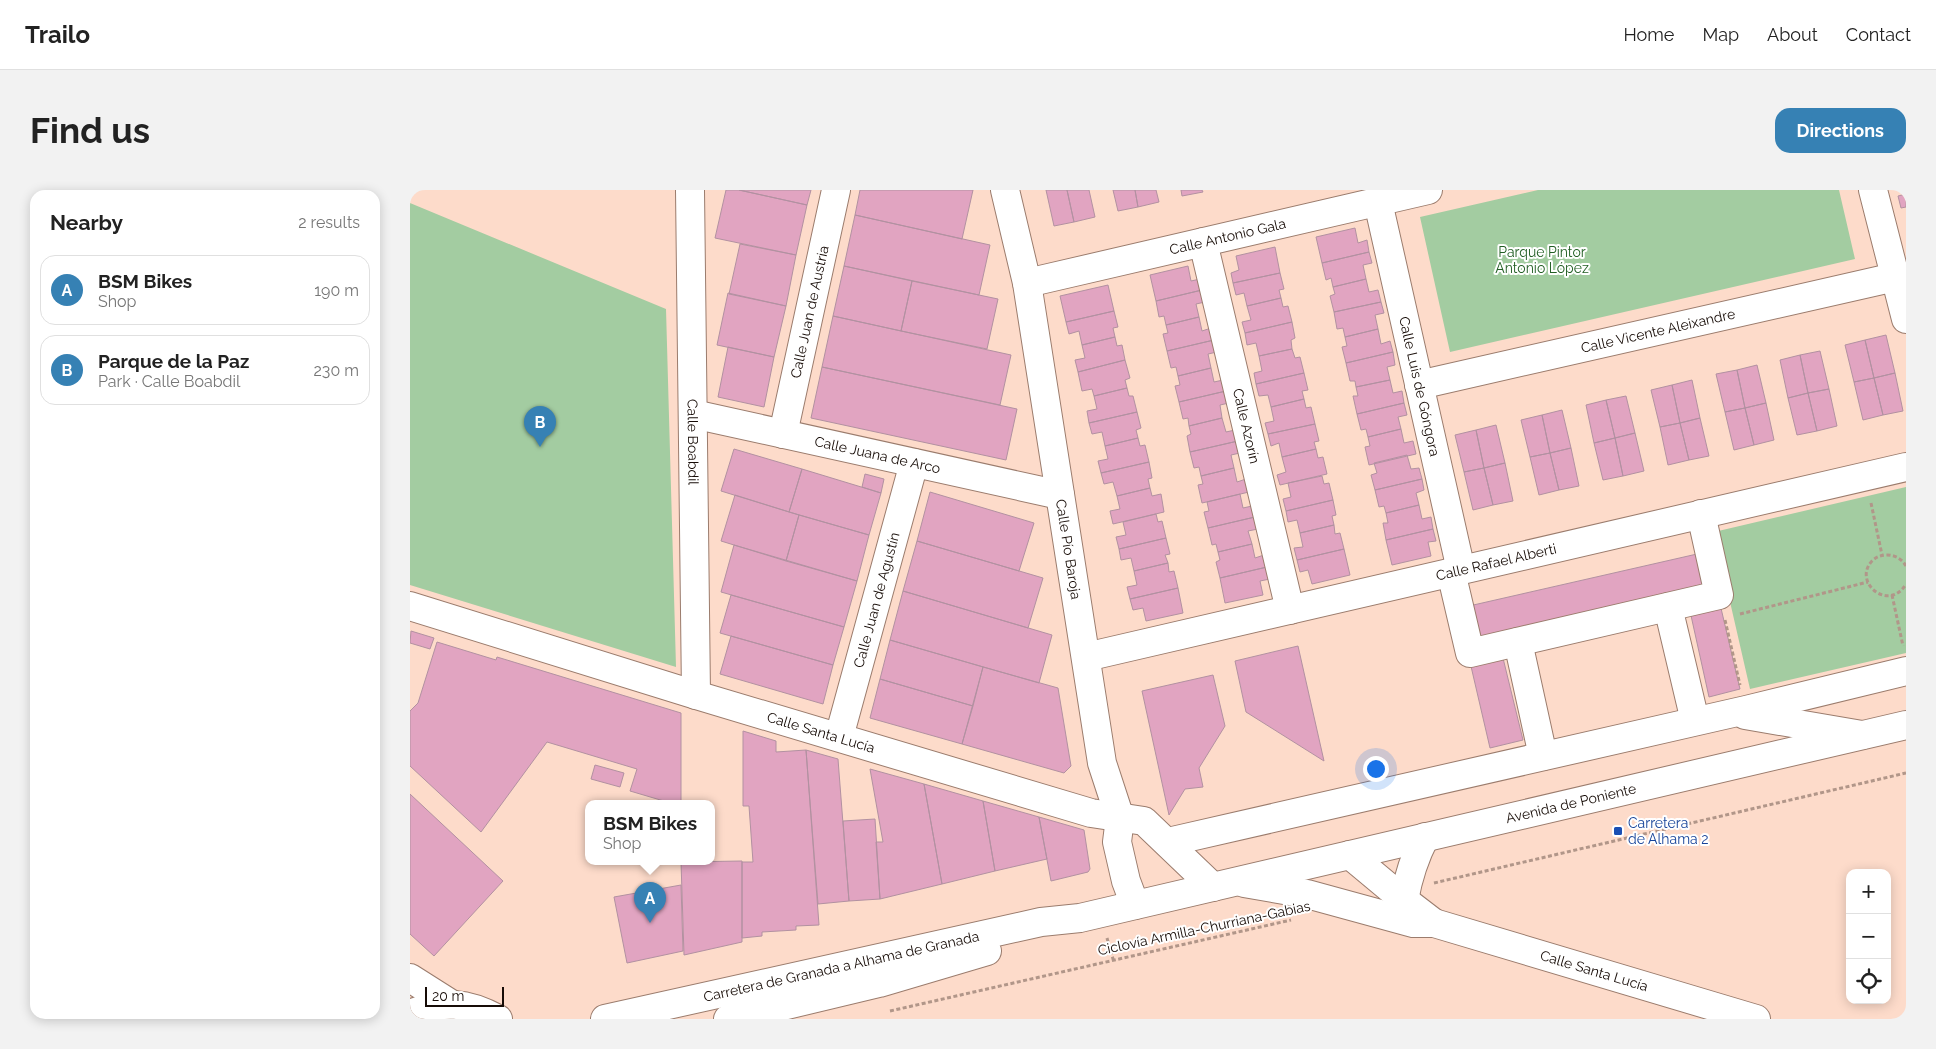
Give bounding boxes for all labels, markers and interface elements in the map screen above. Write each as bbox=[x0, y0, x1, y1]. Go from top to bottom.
text: Trailo bbox=[25, 20, 90, 49]
text: Home bbox=[1623, 24, 1674, 45]
text: Map bbox=[1702, 24, 1739, 45]
text: About bbox=[1767, 24, 1818, 45]
text: Contact bbox=[1846, 24, 1911, 45]
button: Directions bbox=[1775, 108, 1906, 153]
text: Find us bbox=[30, 110, 150, 151]
text: Nearby bbox=[50, 210, 123, 235]
text: 2 results bbox=[298, 213, 360, 232]
street label: Calle Antonio Gala bbox=[1168, 215, 1287, 258]
street label: Calle Juan de Austria bbox=[787, 244, 832, 380]
park label: Parque Pintor Antonio López bbox=[1495, 244, 1589, 276]
text: BSM Bikes bbox=[98, 270, 192, 292]
text: A bbox=[62, 281, 72, 300]
text: 190 m bbox=[314, 281, 359, 300]
text: Shop bbox=[98, 292, 136, 311]
street label: Calle Vicente Aleixandre bbox=[1579, 306, 1737, 356]
street label: Calle Luis de Góngora bbox=[1396, 315, 1443, 458]
text: Parque de la Paz bbox=[98, 350, 249, 372]
text: B bbox=[62, 361, 72, 380]
text: 230 m bbox=[314, 361, 359, 380]
text: Park · Calle Boabdil bbox=[98, 372, 240, 391]
street label: Calle Azorín bbox=[1230, 387, 1263, 465]
street label: Calle Boabdil bbox=[684, 399, 702, 485]
pin: B bbox=[524, 406, 556, 447]
street label: Calle Juana de Arco bbox=[813, 433, 942, 476]
street label: Calle Pío Baroja bbox=[1053, 498, 1084, 600]
street label: Calle Juan de Agustín bbox=[850, 531, 903, 670]
street label: Calle Rafael Alberti bbox=[1434, 540, 1558, 584]
street label: Calle Santa Lucía bbox=[765, 709, 877, 756]
your location bbox=[1363, 756, 1389, 782]
street label: Avenida de Poniente bbox=[1504, 780, 1638, 826]
popup bbox=[585, 800, 715, 865]
text: BSM Bikes bbox=[603, 812, 697, 834]
place label: Carretera de Alhama 2 bbox=[1628, 815, 1709, 847]
marker: Carretera de Alhama 2 bbox=[1612, 825, 1624, 837]
text: Shop bbox=[603, 834, 641, 853]
map controls bbox=[1846, 869, 1891, 1004]
button: + bbox=[1846, 869, 1891, 914]
pin: A bbox=[634, 882, 666, 923]
street label: Ciclovía Armilla-Churriana-Gabias bbox=[1096, 898, 1312, 958]
button: − bbox=[1846, 914, 1891, 959]
street label: Carretera de Granada a Alhama de Granada bbox=[702, 928, 981, 1005]
street label: Calle Santa Lucía bbox=[1538, 947, 1650, 994]
button: locate bbox=[1846, 959, 1891, 1004]
scale bar bbox=[425, 984, 504, 1007]
text: 20 m bbox=[432, 988, 464, 1004]

